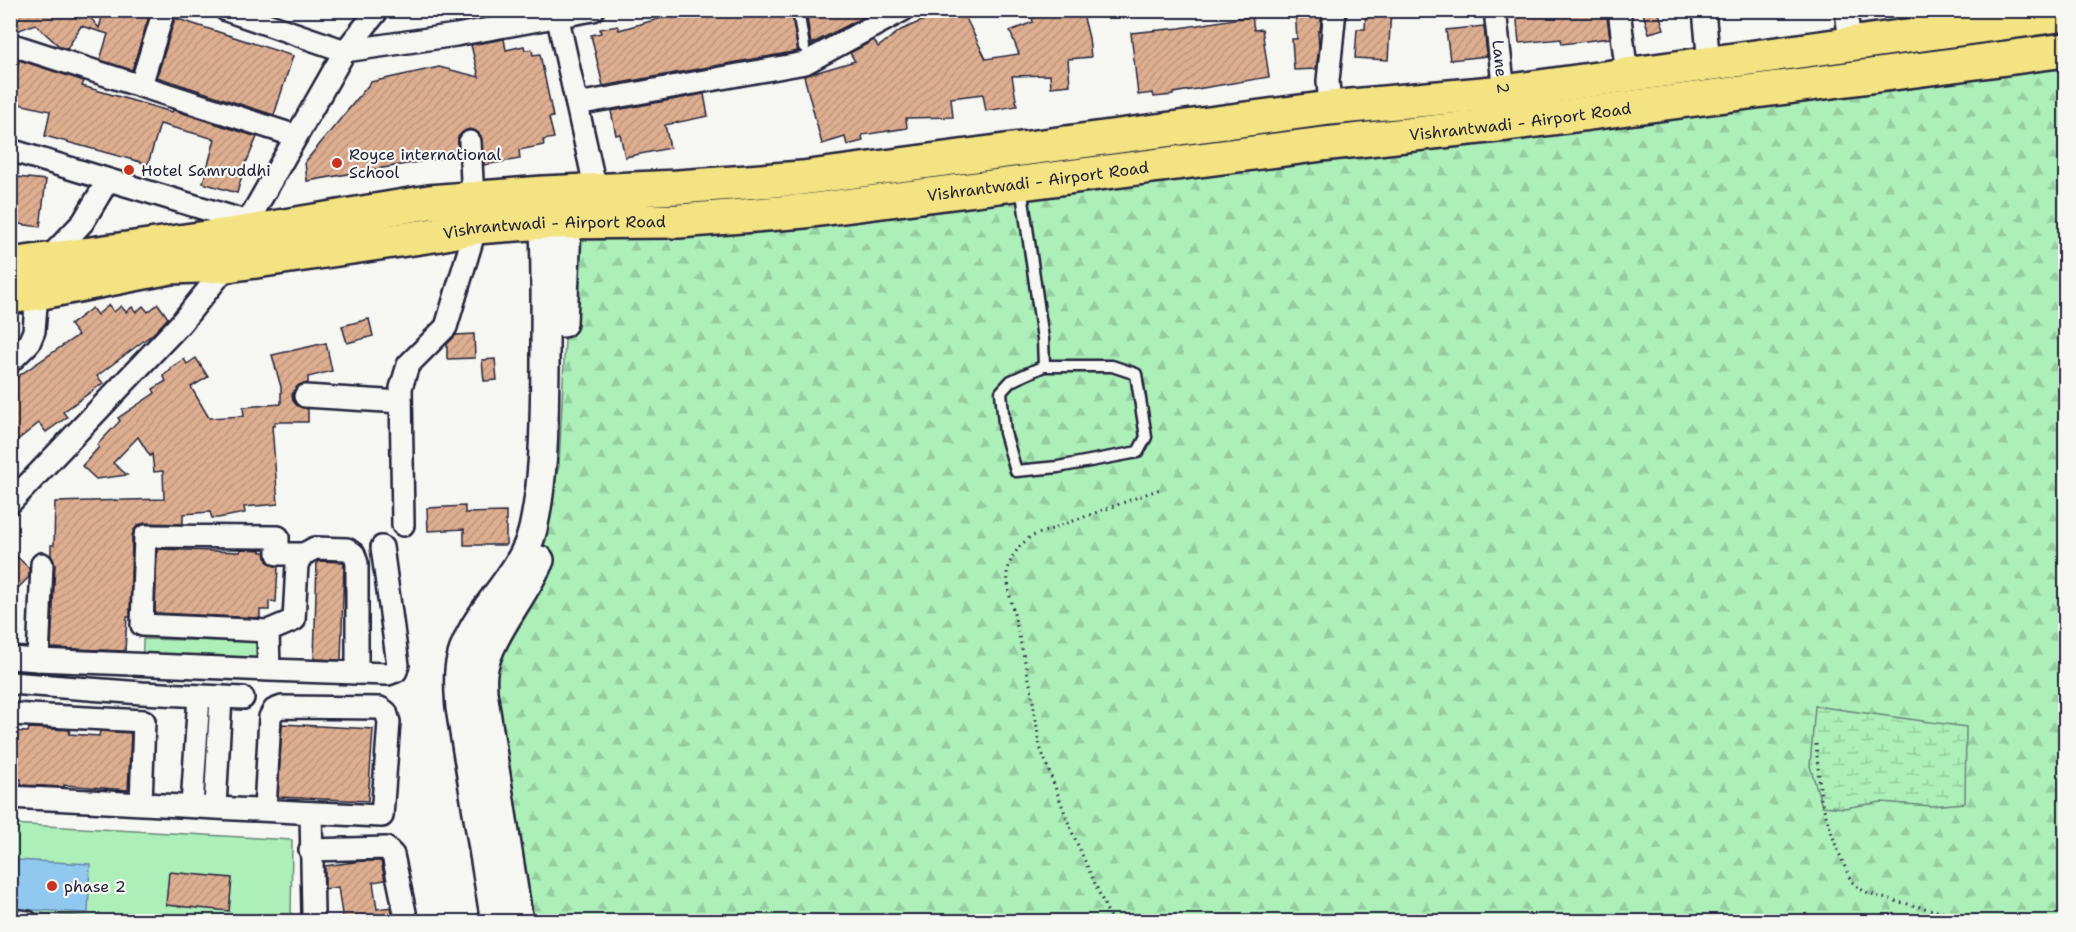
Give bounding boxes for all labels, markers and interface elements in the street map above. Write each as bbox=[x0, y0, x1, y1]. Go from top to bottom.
street label: Lane 2 bbox=[1488, 39, 1515, 95]
street label: Vishrantwadi - Airport Road bbox=[1408, 97, 1632, 145]
place label: Royce international School bbox=[349, 144, 502, 183]
marker: Royce international School bbox=[330, 156, 344, 170]
street label: Vishrantwadi - Airport Road bbox=[926, 156, 1150, 206]
place label: Hotel Samruddhi bbox=[141, 160, 271, 181]
marker: Hotel Samruddhi bbox=[122, 163, 136, 177]
street label: Vishrantwadi - Airport Road bbox=[441, 211, 666, 244]
place label: phase 2 bbox=[64, 876, 126, 897]
marker: phase 2 bbox=[45, 879, 59, 893]

